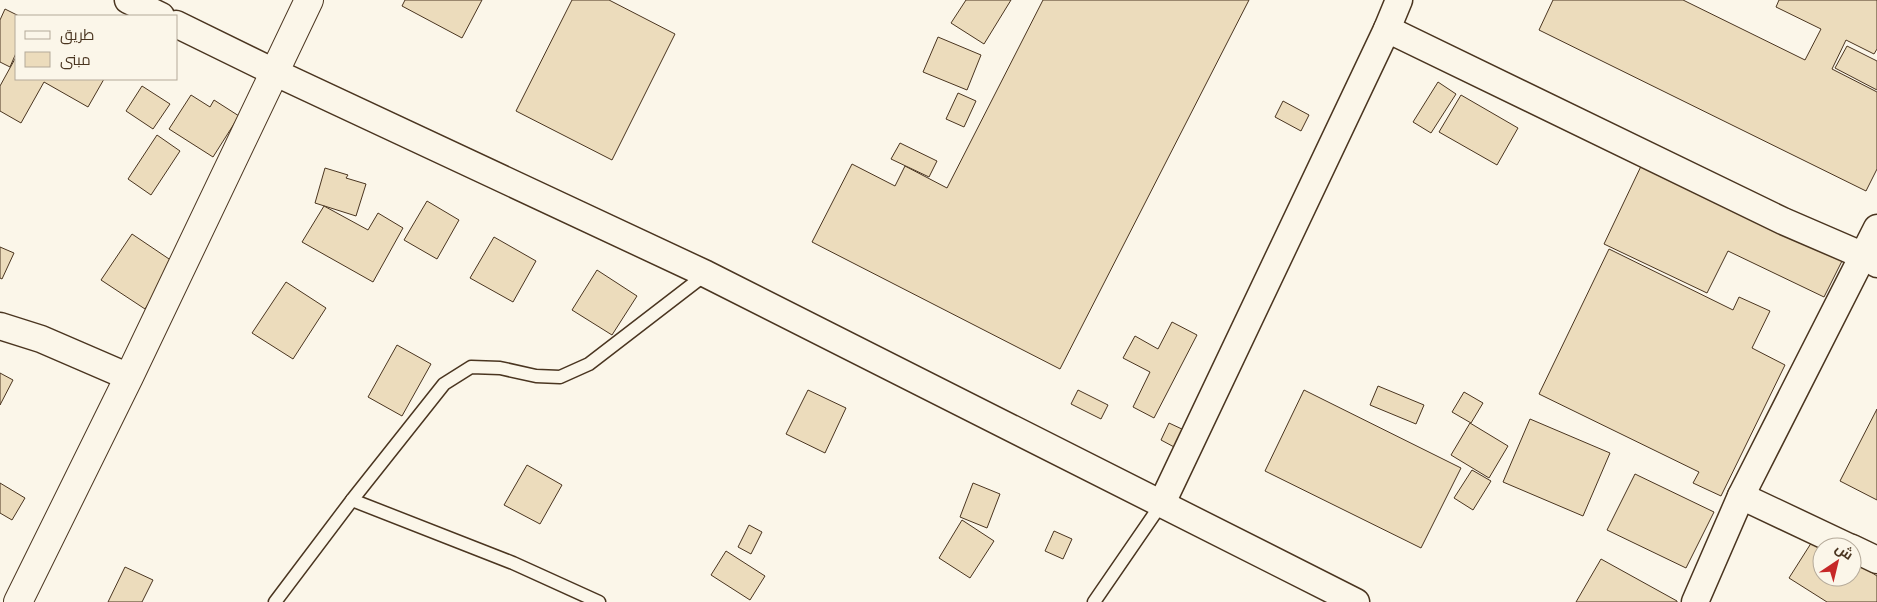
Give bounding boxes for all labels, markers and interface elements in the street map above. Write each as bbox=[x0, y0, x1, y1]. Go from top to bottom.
legend bbox=[15, 15, 178, 80]
text: طريق bbox=[60, 26, 94, 45]
text: مبنى bbox=[60, 51, 91, 70]
north arrow bbox=[1812, 537, 1862, 587]
text: ش bbox=[1832, 540, 1856, 564]

